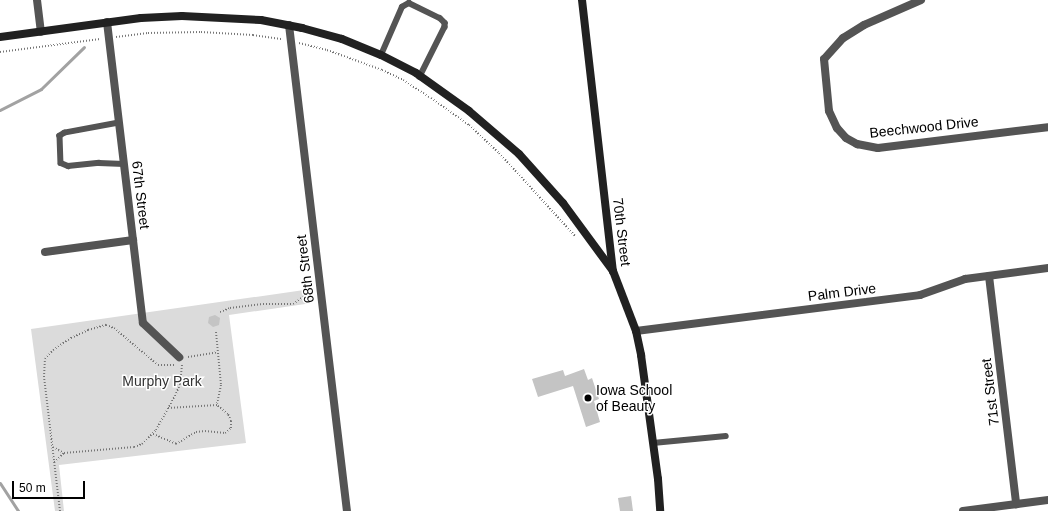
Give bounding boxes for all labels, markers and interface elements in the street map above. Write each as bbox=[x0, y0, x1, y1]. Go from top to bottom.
street label: Beechwood Drive bbox=[869, 113, 979, 141]
street label: 67th Street bbox=[128, 160, 154, 230]
street label: 70th Street bbox=[609, 197, 635, 267]
street label: 68th Street bbox=[292, 234, 318, 304]
street label: Palm Drive bbox=[807, 279, 877, 305]
street label: 71st Street bbox=[978, 357, 1002, 427]
park label: Murphy Park bbox=[122, 373, 202, 389]
place label: Iowa School of Beauty bbox=[596, 382, 672, 414]
marker: Iowa School of Beauty bbox=[583, 393, 593, 403]
scale bar bbox=[14, 473, 87, 499]
text: 50 m bbox=[19, 481, 46, 495]

